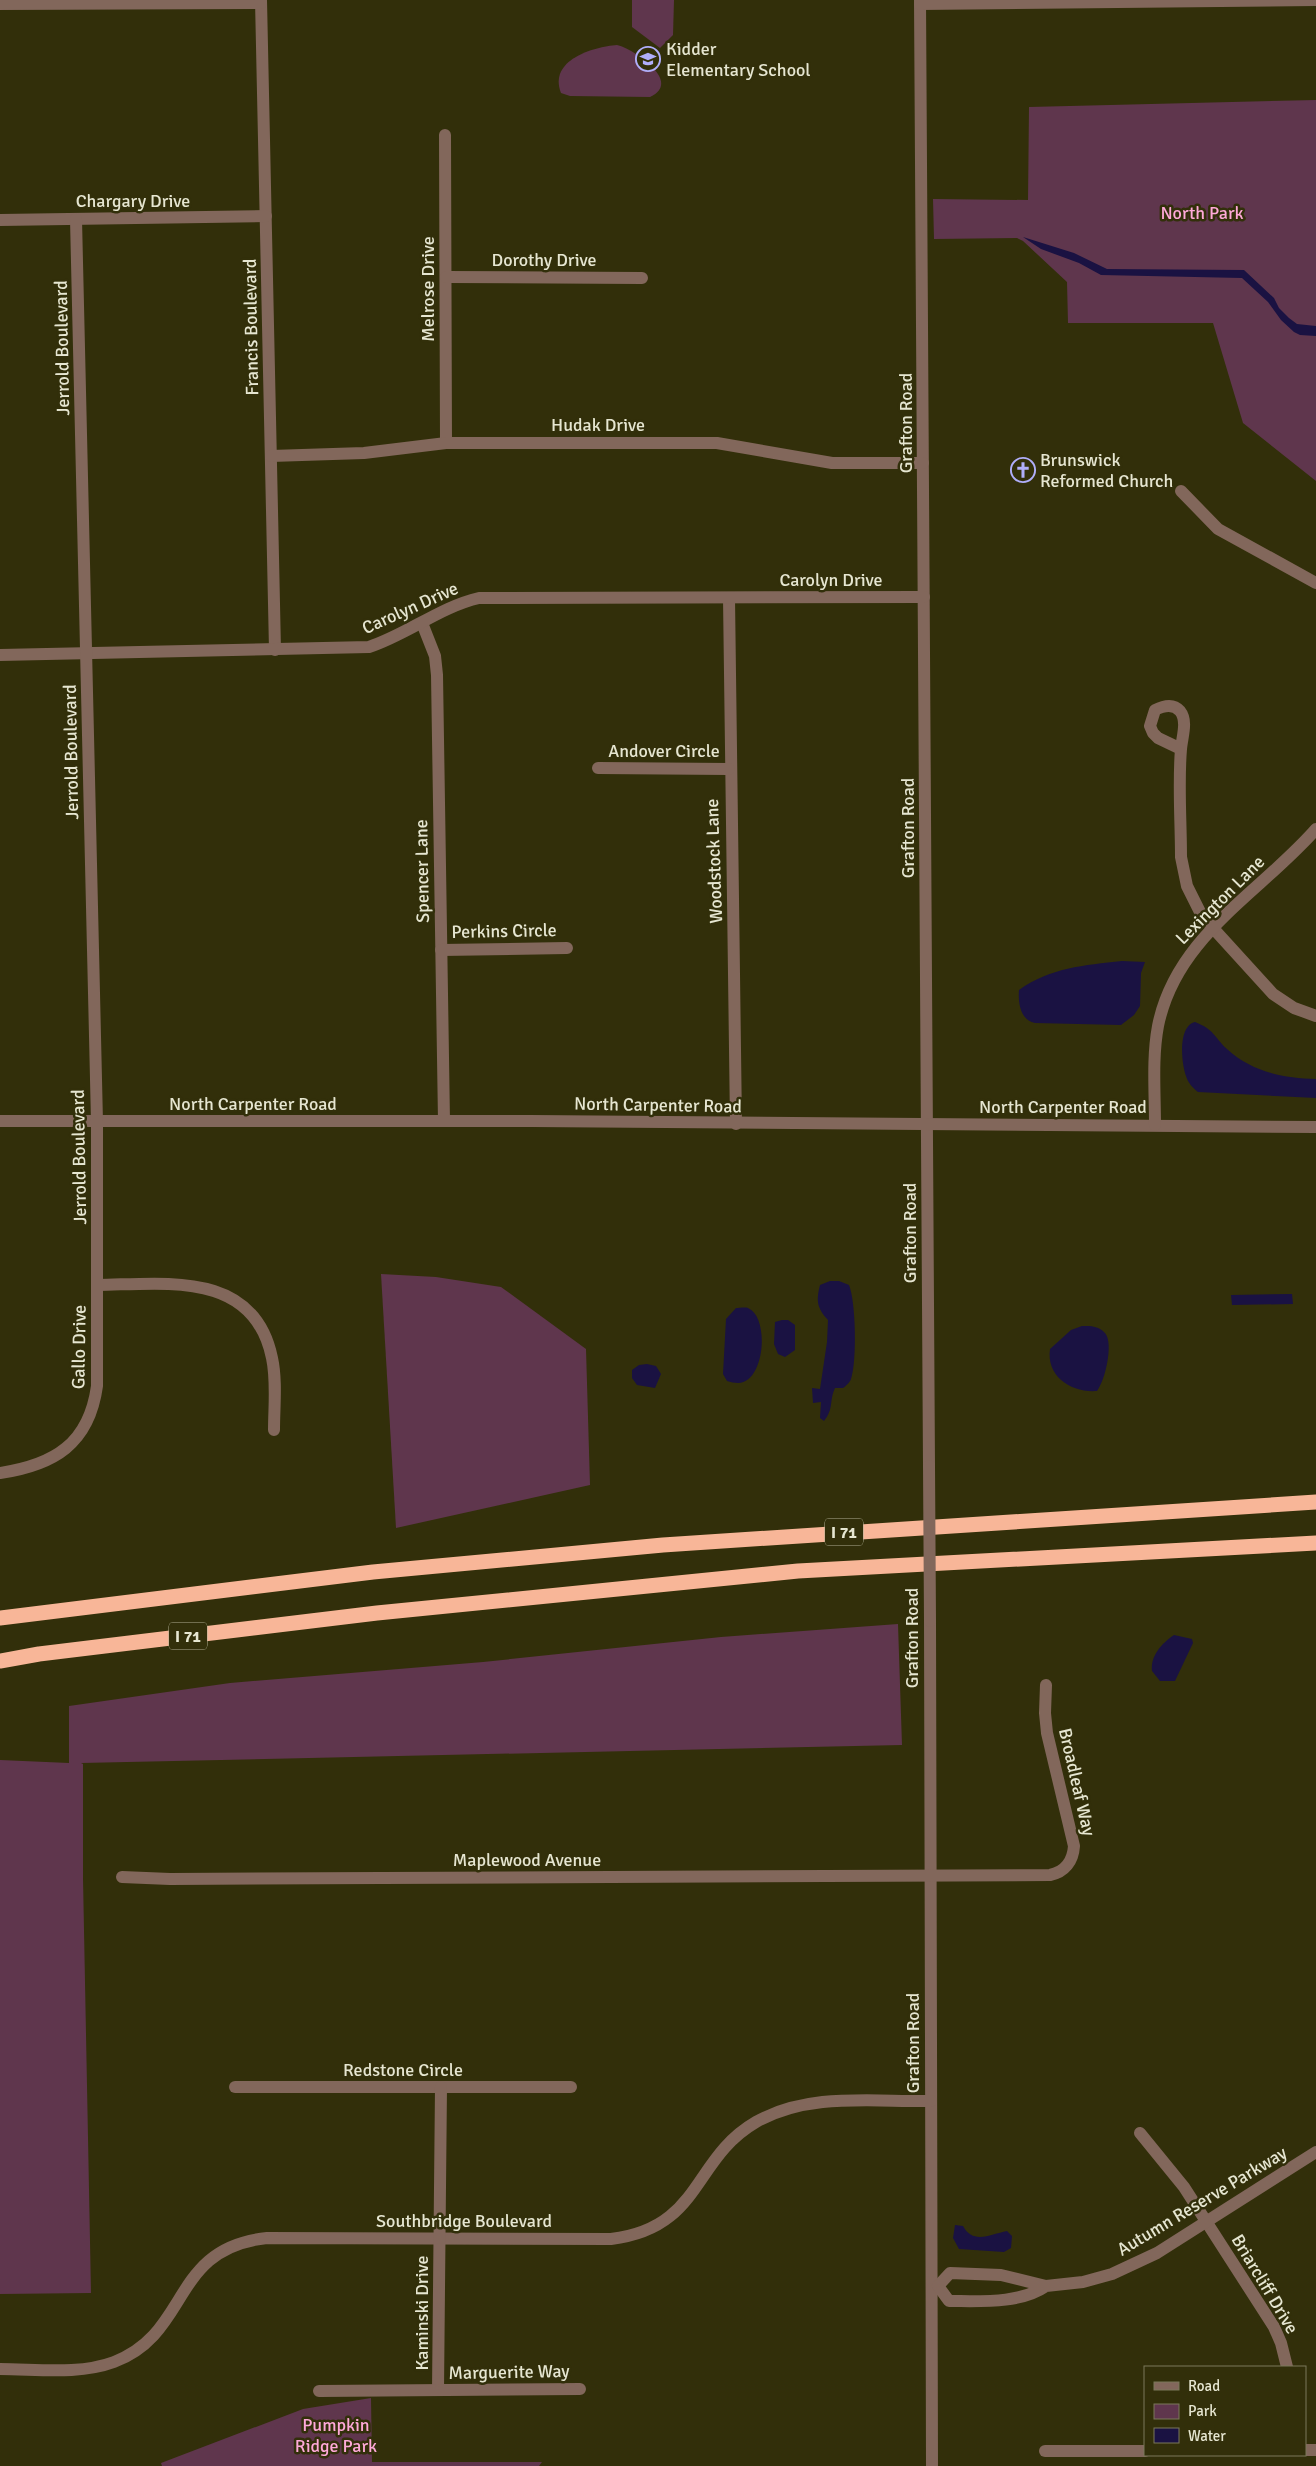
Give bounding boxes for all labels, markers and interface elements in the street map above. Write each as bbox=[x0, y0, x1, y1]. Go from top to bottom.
place label: Kidder Elementary School bbox=[666, 38, 811, 81]
school or university icon: Kidder Elementary School bbox=[635, 46, 661, 72]
street label: Chargary Drive bbox=[76, 190, 190, 212]
park label: North Park bbox=[1160, 202, 1244, 224]
street label: Melrose Drive bbox=[417, 236, 439, 342]
street label: Dorothy Drive bbox=[492, 249, 596, 271]
street label: Francis Boulevard bbox=[239, 258, 263, 396]
street label: Jerrold Boulevard bbox=[50, 280, 74, 416]
street label: Grafton Road bbox=[895, 373, 917, 473]
street label: Hudak Drive bbox=[551, 414, 645, 436]
place label: Brunswick Reformed Church bbox=[1040, 449, 1173, 492]
church icon: Brunswick Reformed Church bbox=[1010, 457, 1036, 483]
street label: Carolyn Drive bbox=[779, 569, 883, 591]
street label: Carolyn Drive bbox=[358, 577, 462, 639]
street label: Jerrold Boulevard bbox=[59, 684, 83, 820]
street label: Andover Circle bbox=[608, 740, 720, 762]
street label: Grafton Road bbox=[897, 778, 919, 878]
street label: Woodstock Lane bbox=[701, 798, 727, 924]
street label: Spencer Lane bbox=[410, 819, 434, 923]
street label: Lexington Lane bbox=[1171, 851, 1269, 949]
street label: Perkins Circle bbox=[451, 919, 557, 943]
street label: Jerrold Boulevard bbox=[67, 1089, 91, 1225]
street label: North Carpenter Road bbox=[169, 1093, 337, 1115]
street label: North Carpenter Road bbox=[574, 1093, 742, 1117]
street label: North Carpenter Road bbox=[979, 1096, 1147, 1118]
street label: Grafton Road bbox=[899, 1183, 921, 1283]
street label: Gallo Drive bbox=[67, 1305, 91, 1389]
road number: I 71 bbox=[825, 1518, 863, 1545]
street label: Grafton Road bbox=[901, 1588, 923, 1688]
road number: I 71 bbox=[169, 1622, 207, 1650]
street label: Broadleaf Way bbox=[1054, 1726, 1100, 1839]
street label: Maplewood Avenue bbox=[453, 1849, 601, 1871]
street label: Grafton Road bbox=[902, 1993, 924, 2093]
street label: Redstone Circle bbox=[343, 2059, 463, 2081]
street label: Autumn Reserve Parkway bbox=[1113, 2141, 1291, 2260]
street label: Southbridge Boulevard bbox=[376, 2210, 552, 2232]
street label: Briarcliff Drive bbox=[1227, 2230, 1303, 2338]
street label: Kaminski Drive bbox=[411, 2256, 433, 2370]
street label: Marguerite Way bbox=[448, 2360, 570, 2384]
legend bbox=[1144, 2366, 1306, 2456]
text: Road bbox=[1188, 2377, 1220, 2395]
text: Park bbox=[1188, 2402, 1217, 2420]
park label: Pumpkin Ridge Park bbox=[295, 2414, 377, 2457]
text: Water bbox=[1188, 2427, 1226, 2445]

